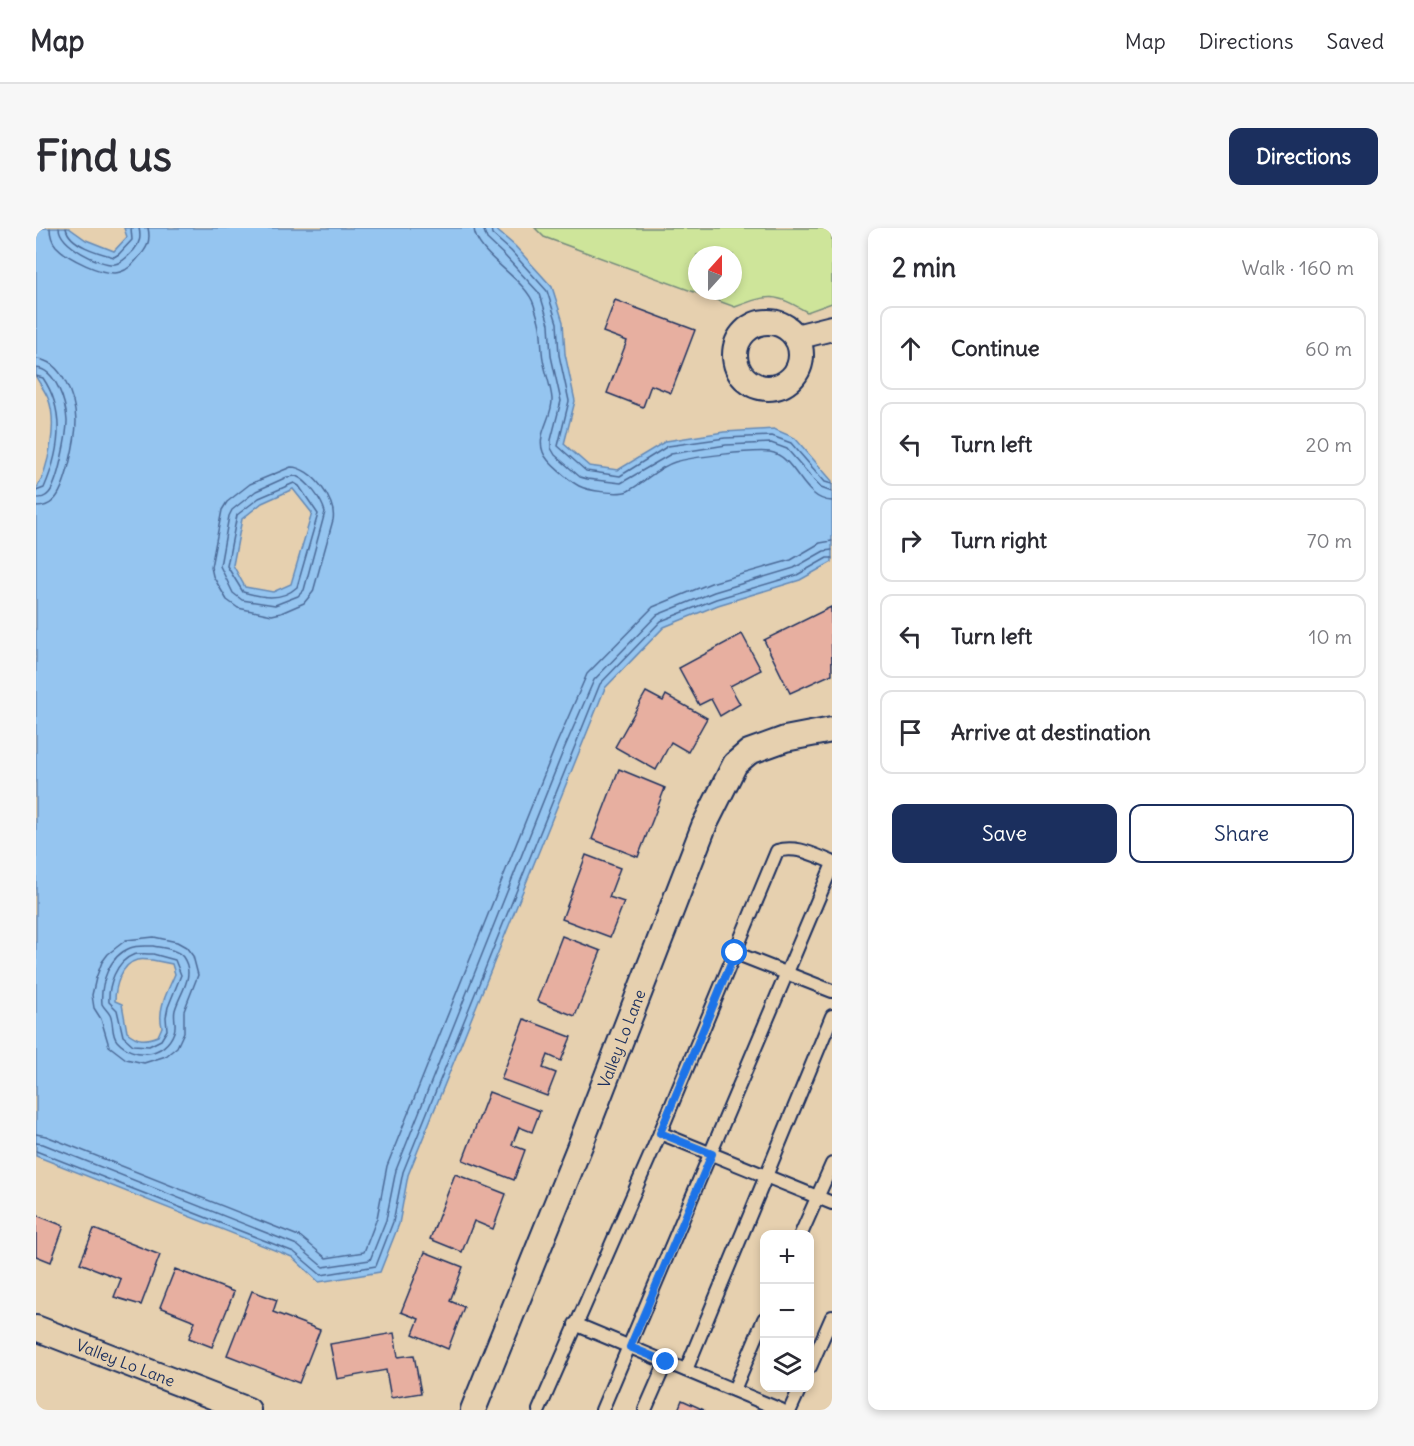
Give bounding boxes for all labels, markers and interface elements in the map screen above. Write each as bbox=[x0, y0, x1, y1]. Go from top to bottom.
text: Map bbox=[30, 23, 84, 59]
text: Map bbox=[1125, 28, 1166, 55]
text: Directions bbox=[1199, 28, 1293, 55]
text: Saved bbox=[1326, 28, 1384, 55]
button: Directions bbox=[1229, 128, 1378, 185]
text: Find us bbox=[36, 130, 172, 182]
north arrow bbox=[688, 246, 742, 300]
text: 2 min bbox=[892, 251, 956, 284]
text: Walk · 160 m bbox=[1241, 255, 1354, 280]
icon: ahead bbox=[894, 332, 927, 365]
text: Continue bbox=[951, 334, 1040, 362]
text: 60 m bbox=[1305, 336, 1352, 361]
icon: left bbox=[894, 428, 927, 461]
text: Turn left bbox=[951, 430, 1032, 458]
text: 20 m bbox=[1306, 432, 1352, 457]
icon: right bbox=[894, 524, 927, 557]
text: Turn right bbox=[951, 526, 1047, 554]
text: 70 m bbox=[1307, 528, 1352, 553]
icon: left bbox=[894, 620, 927, 653]
text: Turn left bbox=[951, 622, 1032, 650]
text: 10 m bbox=[1309, 624, 1352, 649]
icon: arrive bbox=[894, 716, 927, 749]
text: Arrive at destination bbox=[951, 718, 1151, 746]
button: Save bbox=[892, 804, 1117, 863]
button: Share bbox=[1129, 804, 1354, 863]
route start bbox=[721, 939, 747, 965]
street label: Valley Lo Lane bbox=[593, 986, 650, 1091]
map controls bbox=[760, 1230, 814, 1392]
button: + bbox=[760, 1230, 814, 1284]
button: − bbox=[760, 1284, 814, 1338]
street label: Valley Lo Lane bbox=[73, 1335, 178, 1391]
button: layers bbox=[760, 1338, 814, 1392]
route end bbox=[652, 1348, 678, 1374]

